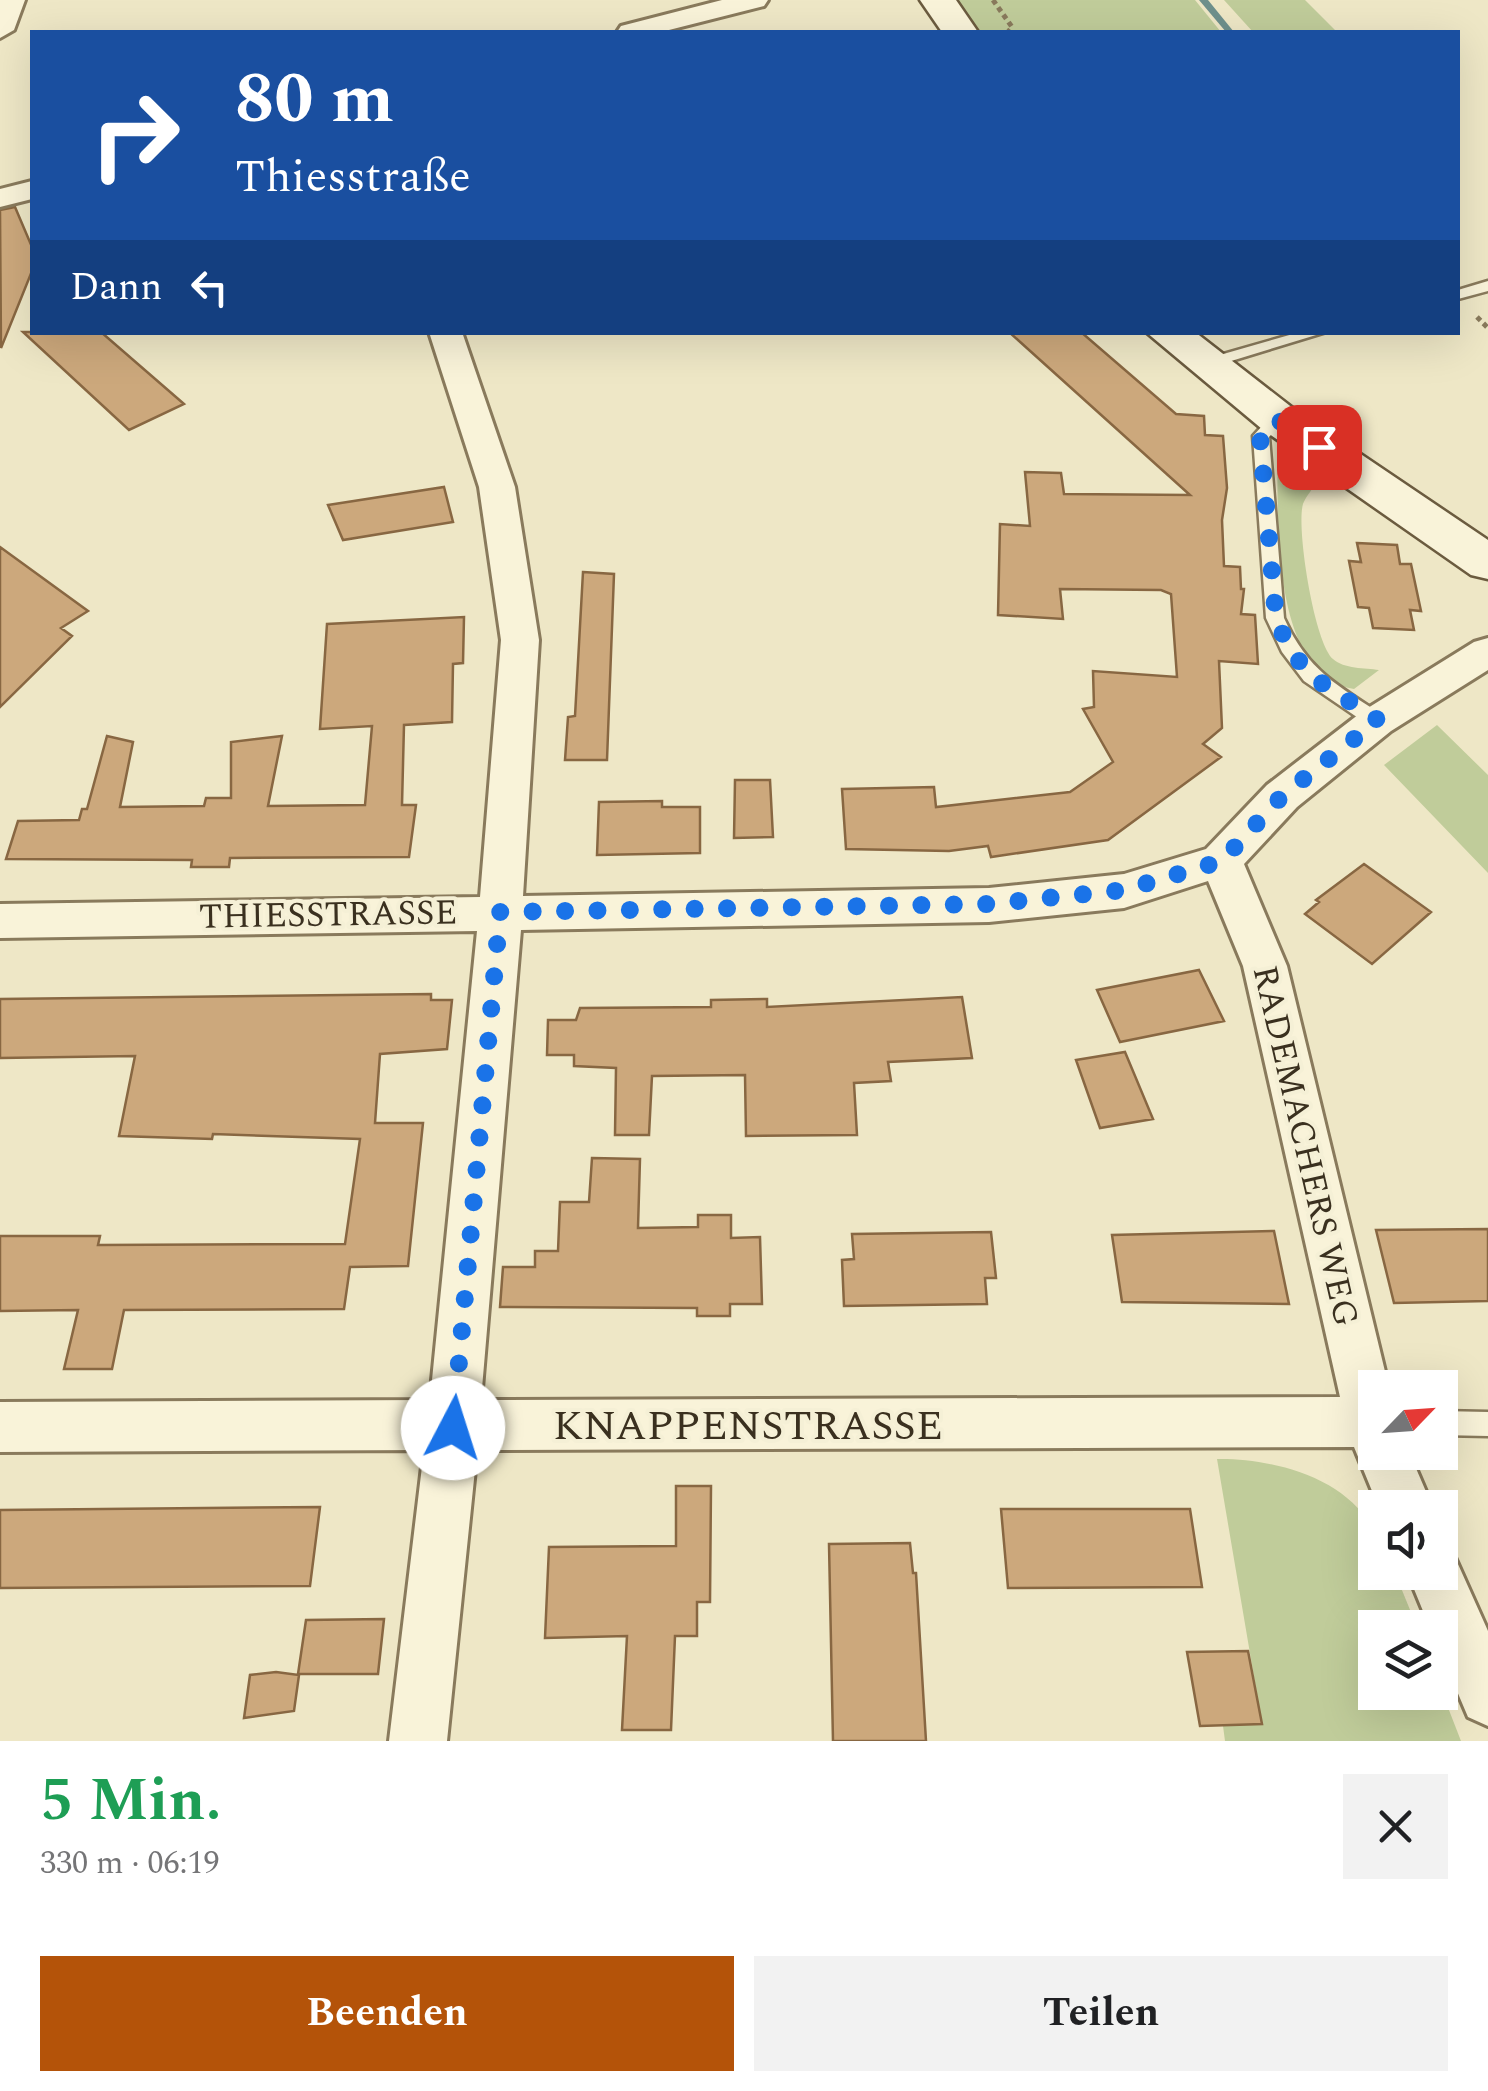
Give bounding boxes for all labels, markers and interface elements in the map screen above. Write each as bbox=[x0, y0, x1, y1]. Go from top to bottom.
text: 80 m bbox=[235, 47, 394, 153]
icon: right bbox=[70, 70, 200, 200]
text: Thiesstraße bbox=[235, 143, 471, 212]
text: Dann bbox=[70, 259, 162, 317]
icon: left bbox=[182, 260, 237, 315]
pin bbox=[1277, 405, 1362, 490]
icon: arrive bbox=[1292, 420, 1347, 475]
street label: THIESSTRASSE bbox=[198, 886, 458, 944]
street label: RADEMACHERS WEG bbox=[1238, 960, 1372, 1332]
north arrow bbox=[1358, 1370, 1458, 1470]
map controls bbox=[1358, 1370, 1458, 1710]
position arrow bbox=[401, 1376, 505, 1480]
street label: KNAPPENSTRASSE bbox=[553, 1395, 943, 1458]
button: sound bbox=[1358, 1490, 1458, 1590]
button: layers bbox=[1358, 1610, 1458, 1710]
text: 5 Min. bbox=[40, 1755, 222, 1847]
button: close bbox=[1343, 1774, 1448, 1879]
text: 330 m · 06:19 bbox=[40, 1839, 220, 1888]
button: Beenden bbox=[40, 1956, 734, 2071]
button: Teilen bbox=[754, 1956, 1448, 2071]

